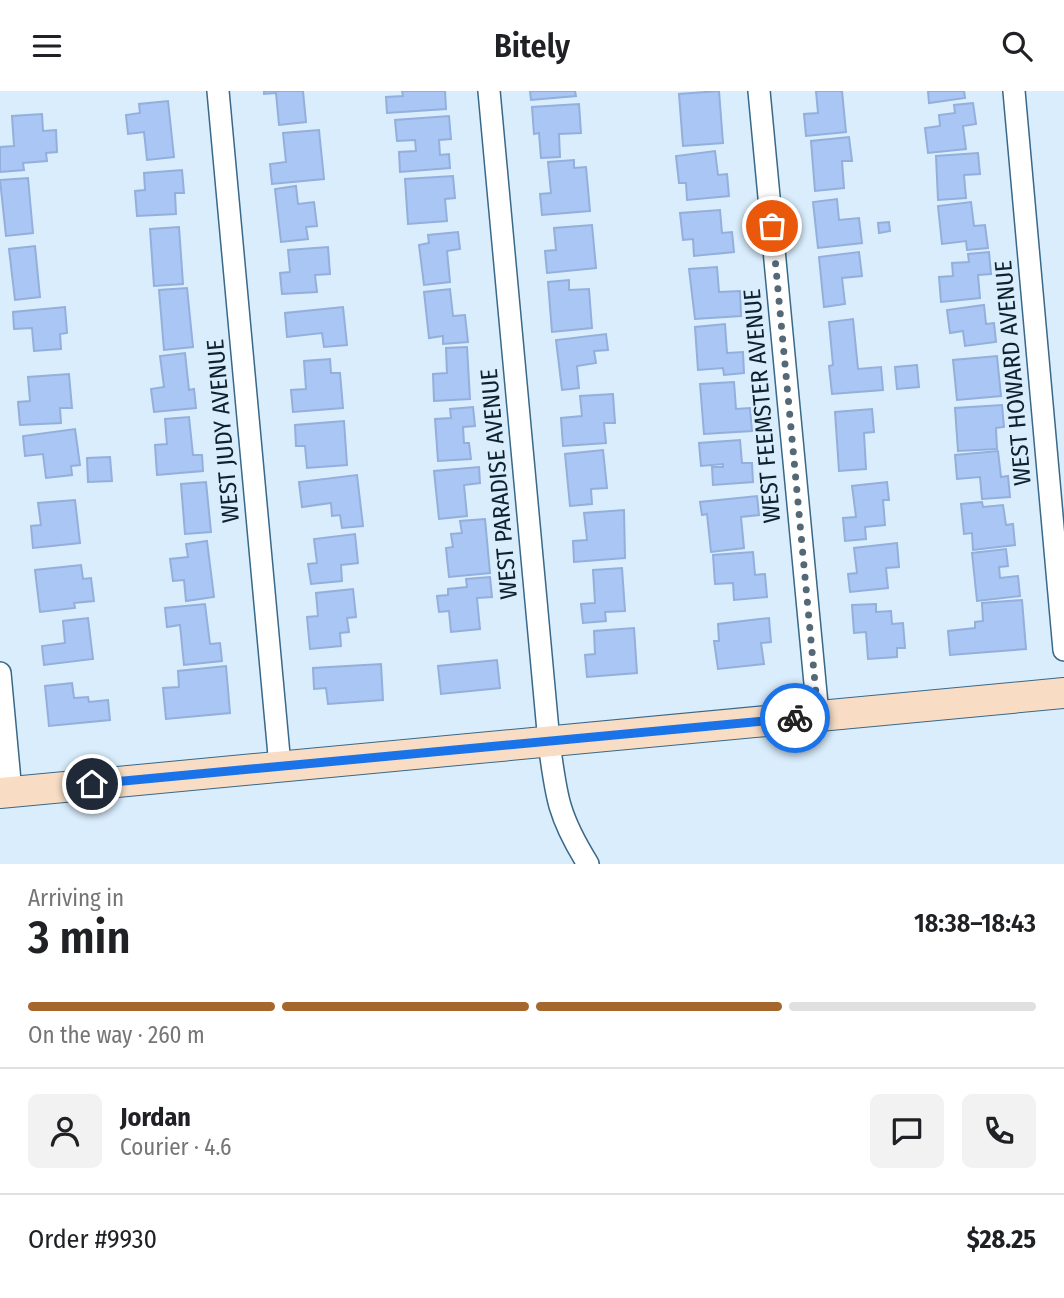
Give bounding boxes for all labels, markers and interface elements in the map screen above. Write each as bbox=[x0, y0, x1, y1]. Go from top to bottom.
icon: menu bbox=[28, 27, 66, 65]
text: Bitely bbox=[494, 27, 570, 65]
icon: search bbox=[998, 27, 1036, 65]
pin bbox=[742, 196, 802, 256]
icon: bag bbox=[753, 207, 791, 245]
street label: WEST HOWARD AVENUE bbox=[989, 259, 1037, 487]
street label: WEST FEEMSTER AVENUE bbox=[738, 288, 786, 524]
street label: WEST JUDY AVENUE bbox=[201, 338, 245, 524]
street label: WEST PARADISE AVENUE bbox=[475, 368, 523, 600]
courier bbox=[760, 683, 830, 753]
icon: bike bbox=[776, 699, 814, 737]
pin bbox=[62, 754, 122, 814]
icon: home bbox=[73, 765, 111, 803]
text: Arriving in bbox=[28, 884, 124, 912]
text: 18:38–18:43 bbox=[914, 908, 1036, 939]
text: 3 min bbox=[28, 910, 131, 965]
text: On the way · 260 m bbox=[28, 1021, 205, 1049]
button: person bbox=[28, 1094, 102, 1168]
button: chat bbox=[870, 1094, 944, 1168]
button: phone bbox=[962, 1094, 1036, 1168]
text: Jordan bbox=[120, 1102, 191, 1133]
text: Courier · 4.6 bbox=[120, 1133, 231, 1161]
text: Order #9930 bbox=[28, 1224, 157, 1255]
text: $28.25 bbox=[967, 1224, 1036, 1255]

